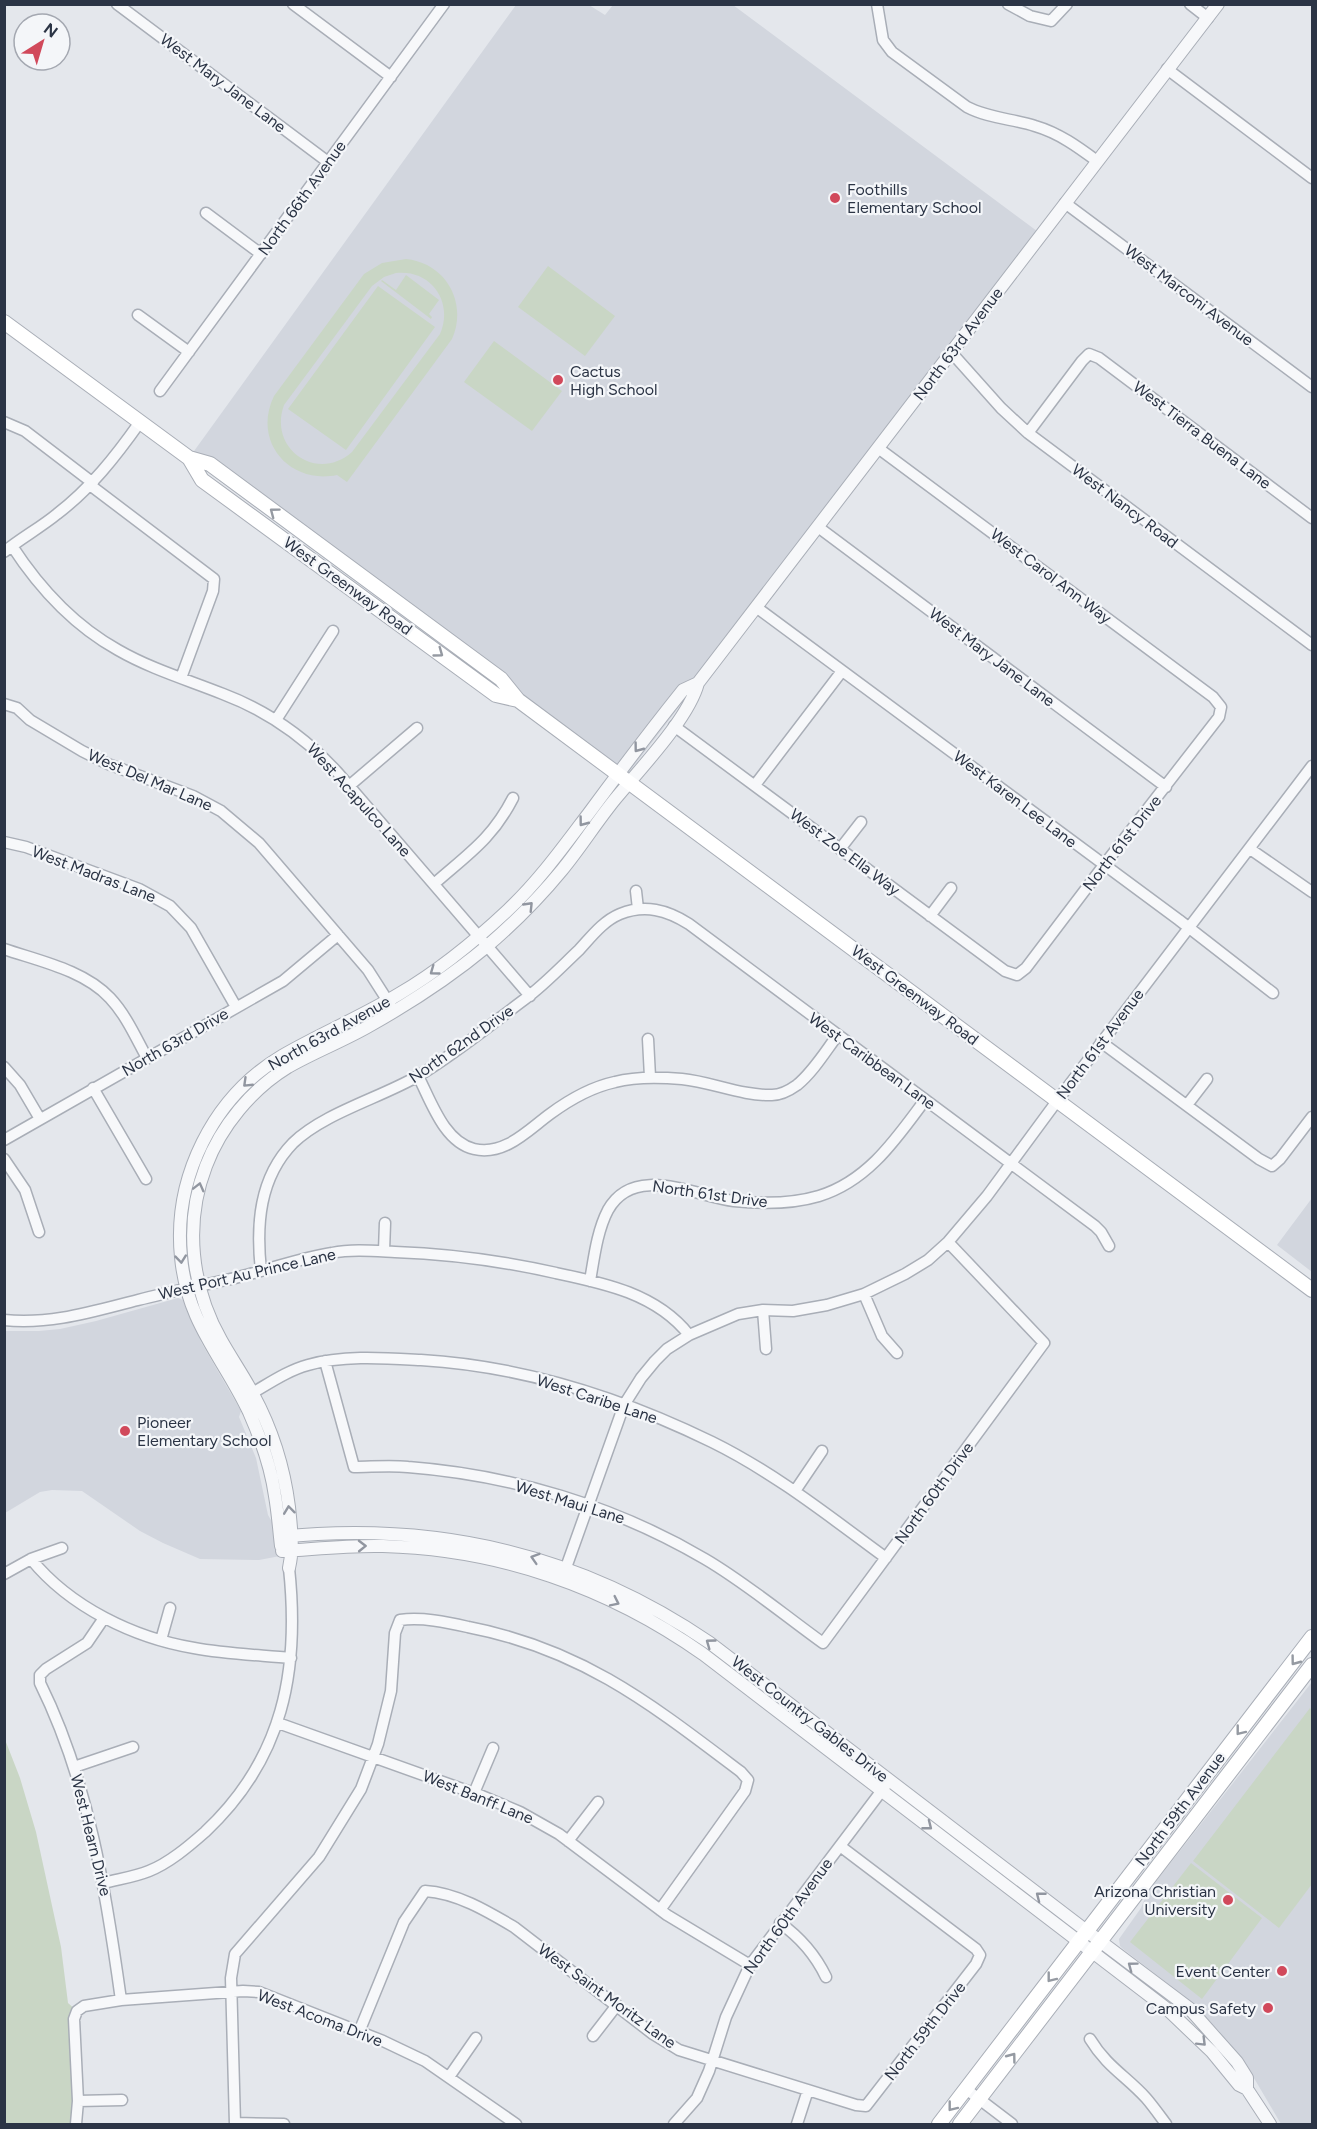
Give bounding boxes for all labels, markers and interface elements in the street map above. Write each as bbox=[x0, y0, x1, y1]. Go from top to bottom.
north arrow bbox=[12, 12, 72, 72]
text: N bbox=[40, 19, 61, 42]
street label: West Mary Jane Lane bbox=[156, 30, 290, 137]
street label: North 66th Avenue bbox=[254, 137, 350, 259]
place label: Foothills Elementary School bbox=[847, 180, 981, 217]
marker: Foothills Elementary School bbox=[828, 191, 842, 205]
street label: West Marconi Avenue bbox=[1121, 240, 1257, 350]
street label: North 63rd Avenue bbox=[909, 284, 1007, 404]
place label: Cactus High School bbox=[570, 362, 658, 399]
marker: Cactus High School bbox=[551, 373, 565, 387]
street label: West Tierra Buena Lane bbox=[1129, 377, 1275, 493]
street label: West Nancy Road bbox=[1068, 460, 1182, 552]
one-way arrow bbox=[270, 508, 281, 519]
street label: West Carol Ann Way bbox=[987, 524, 1116, 628]
street label: West Greenway Road bbox=[280, 533, 416, 639]
street label: West Mary Jane Lane bbox=[925, 604, 1059, 711]
one-way arrow bbox=[432, 645, 443, 656]
street label: West Acapulco Lane bbox=[303, 739, 415, 861]
one-way arrow bbox=[634, 742, 645, 753]
street label: West Del Mar Lane bbox=[85, 745, 215, 815]
street label: West Karen Lee Lane bbox=[950, 746, 1081, 852]
street label: North 61st Drive bbox=[1079, 791, 1165, 895]
street label: West Zoe Ella Way bbox=[786, 804, 904, 900]
one-way arrow bbox=[579, 815, 590, 826]
street label: West Madras Lane bbox=[29, 842, 159, 906]
one-way arrow bbox=[522, 903, 533, 913]
street label: West Greenway Road bbox=[848, 941, 982, 1049]
one-way arrow bbox=[430, 963, 441, 974]
street label: North 61st Avenue bbox=[1052, 985, 1148, 1103]
street label: North 63rd Avenue bbox=[265, 991, 394, 1074]
street label: North 62nd Drive bbox=[405, 1001, 517, 1087]
street label: North 63rd Drive bbox=[119, 1004, 232, 1080]
street label: West Caribbean Lane bbox=[805, 1009, 939, 1114]
one-way arrow bbox=[244, 1076, 254, 1087]
street label: North 61st Drive bbox=[651, 1177, 769, 1212]
one-way arrow bbox=[192, 1182, 205, 1192]
street label: West Port Au Prince Lane bbox=[157, 1244, 338, 1304]
one-way arrow bbox=[174, 1254, 187, 1263]
street label: West Caribe Lane bbox=[534, 1371, 660, 1428]
place label: Pioneer Elementary School bbox=[137, 1413, 271, 1450]
marker: Pioneer Elementary School bbox=[118, 1424, 132, 1438]
street label: North 60th Drive bbox=[891, 1438, 977, 1548]
street label: West Maui Lane bbox=[513, 1476, 627, 1528]
one-way arrow bbox=[283, 1506, 296, 1515]
one-way arrow bbox=[357, 1540, 366, 1552]
one-way arrow bbox=[530, 1553, 541, 1565]
one-way arrow bbox=[609, 1595, 620, 1607]
one-way arrow bbox=[705, 1639, 716, 1650]
street label: West Country Gables Drive bbox=[728, 1652, 892, 1786]
one-way arrow bbox=[1291, 1654, 1302, 1665]
one-way arrow bbox=[1237, 1724, 1248, 1735]
street label: North 59th Avenue bbox=[1131, 1748, 1229, 1870]
street label: West Banff Lane bbox=[420, 1766, 536, 1828]
street label: West Hearn Drive bbox=[67, 1772, 115, 1898]
one-way arrow bbox=[921, 1819, 932, 1830]
street label: North 60th Avenue bbox=[740, 1854, 836, 1978]
place label: Arizona Christian University bbox=[1094, 1882, 1217, 1919]
one-way arrow bbox=[1036, 1893, 1047, 1904]
marker: Arizona Christian University bbox=[1221, 1893, 1235, 1907]
street label: West Saint Moritz Lane bbox=[534, 1940, 680, 2052]
one-way arrow bbox=[1128, 1962, 1139, 1973]
place label: Event Center bbox=[1175, 1962, 1271, 1981]
marker: Event Center bbox=[1275, 1964, 1289, 1978]
one-way arrow bbox=[1047, 1972, 1058, 1983]
street label: North 59th Drive bbox=[881, 1978, 970, 2084]
street label: West Acoma Drive bbox=[255, 1985, 385, 2051]
place label: Campus Safety bbox=[1146, 1999, 1257, 2018]
marker: Campus Safety bbox=[1261, 2001, 1275, 2015]
one-way arrow bbox=[1195, 2035, 1206, 2046]
one-way arrow bbox=[1004, 2053, 1015, 2064]
one-way arrow bbox=[949, 2100, 960, 2111]

